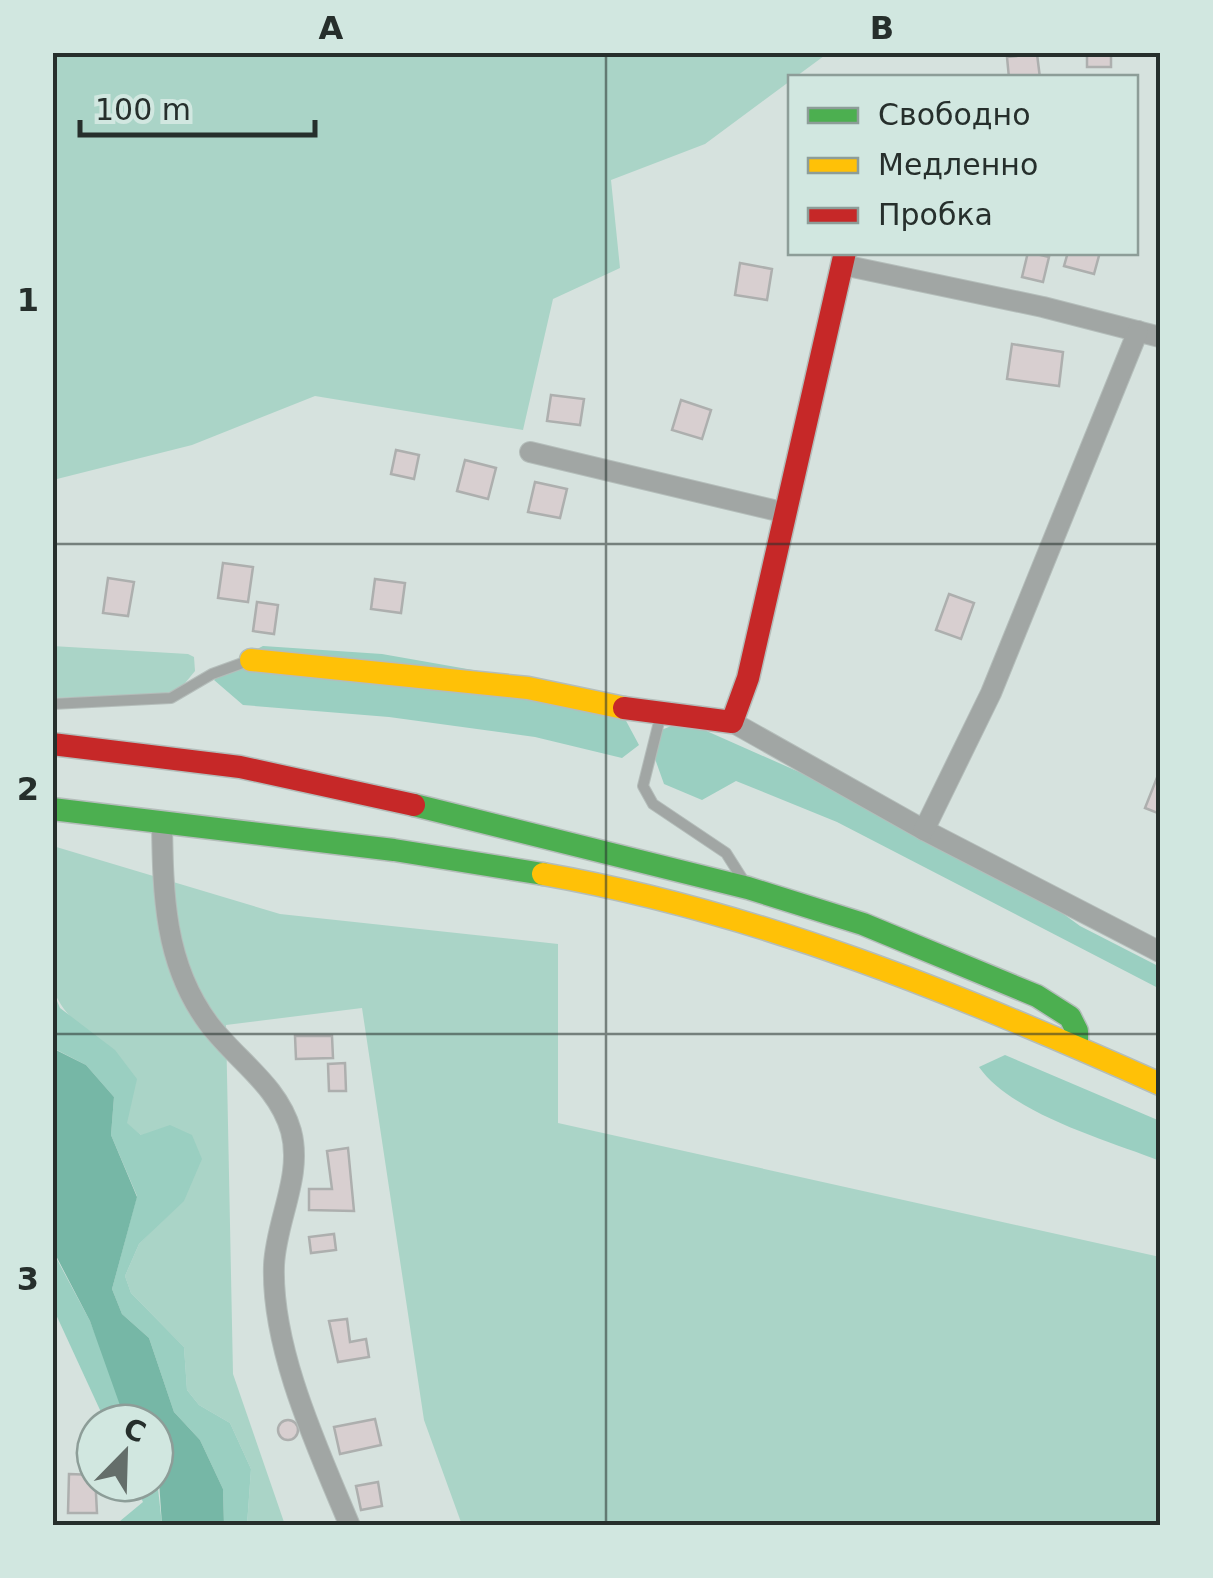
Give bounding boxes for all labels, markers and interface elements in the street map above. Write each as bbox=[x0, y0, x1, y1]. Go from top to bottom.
text: A bbox=[319, 9, 344, 47]
text: B bbox=[870, 9, 894, 47]
scale bar bbox=[80, 75, 315, 137]
legend bbox=[788, 75, 1138, 255]
text: 100 m bbox=[95, 92, 191, 127]
text: Свободно bbox=[878, 97, 1031, 132]
text: Медленно bbox=[878, 147, 1038, 182]
text: Пробка bbox=[878, 197, 993, 232]
text: 1 bbox=[17, 281, 39, 319]
text: 2 bbox=[17, 770, 39, 808]
text: 3 bbox=[17, 1260, 39, 1298]
north arrow bbox=[75, 1403, 175, 1503]
text: С bbox=[119, 1411, 150, 1450]

